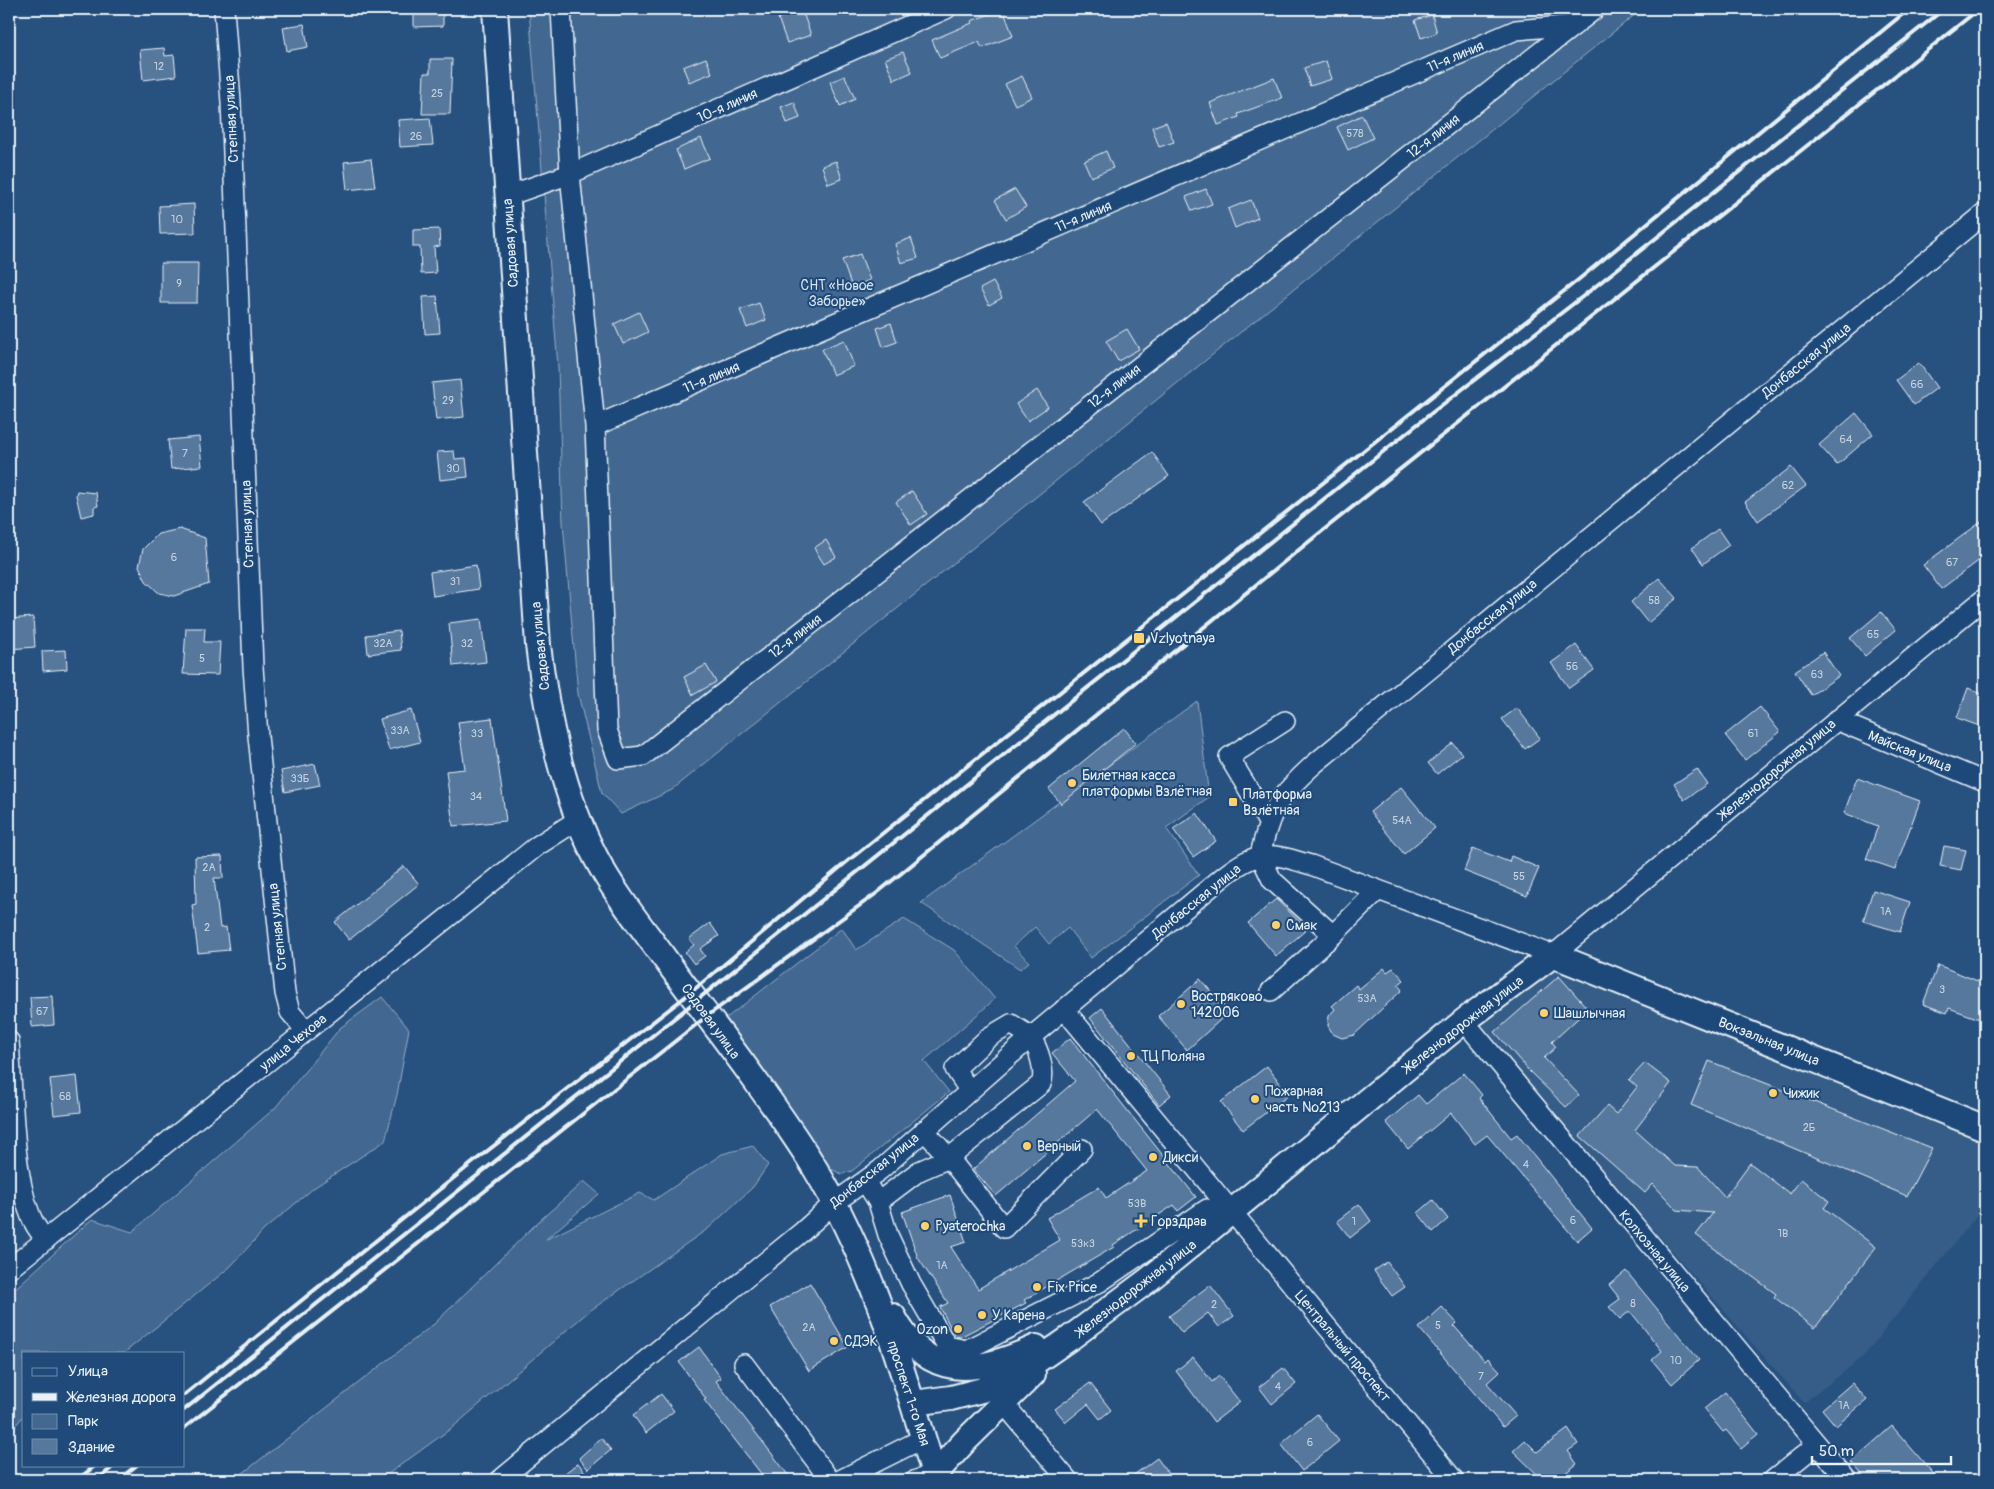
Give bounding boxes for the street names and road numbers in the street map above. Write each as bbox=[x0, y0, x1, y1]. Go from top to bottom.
street label: 11-я линия bbox=[1424, 37, 1486, 76]
street label: Степная улица bbox=[221, 75, 242, 163]
street label: 10-я линия bbox=[695, 85, 760, 126]
street label: 12-я линия bbox=[1404, 111, 1463, 162]
street label: 11-я линия bbox=[1052, 197, 1114, 236]
street label: Садовая улица bbox=[499, 198, 522, 288]
street label: Донбасская улица bbox=[1757, 319, 1854, 402]
street label: 11-я линия bbox=[680, 358, 742, 397]
street label: 12-я линия bbox=[1085, 361, 1144, 412]
street label: Степная улица bbox=[237, 480, 258, 568]
street label: Донбасская улица bbox=[1443, 575, 1540, 658]
street label: Садовая улица bbox=[527, 601, 554, 691]
street label: 12-я линия bbox=[766, 611, 825, 662]
street label: Железнодорожная улица bbox=[1714, 715, 1839, 825]
street label: Майская улица bbox=[1866, 727, 1954, 776]
street label: Донбасская улица bbox=[1147, 860, 1244, 943]
street label: Степная улица bbox=[264, 882, 291, 971]
street label: Железнодорожная улица bbox=[1398, 972, 1527, 1078]
street label: Садовая улица bbox=[678, 980, 744, 1062]
street label: улица Чехова bbox=[256, 1010, 330, 1075]
street label: Вокзальная улица bbox=[1716, 1013, 1822, 1070]
street label: Донбасская улица bbox=[825, 1129, 922, 1212]
street label: Колхозная улица bbox=[1615, 1207, 1694, 1296]
street label: Железнодорожная улица bbox=[1071, 1236, 1200, 1342]
street label: Центральный проспект bbox=[1291, 1287, 1394, 1405]
street label: проспект 1-го Мая bbox=[884, 1338, 934, 1448]

